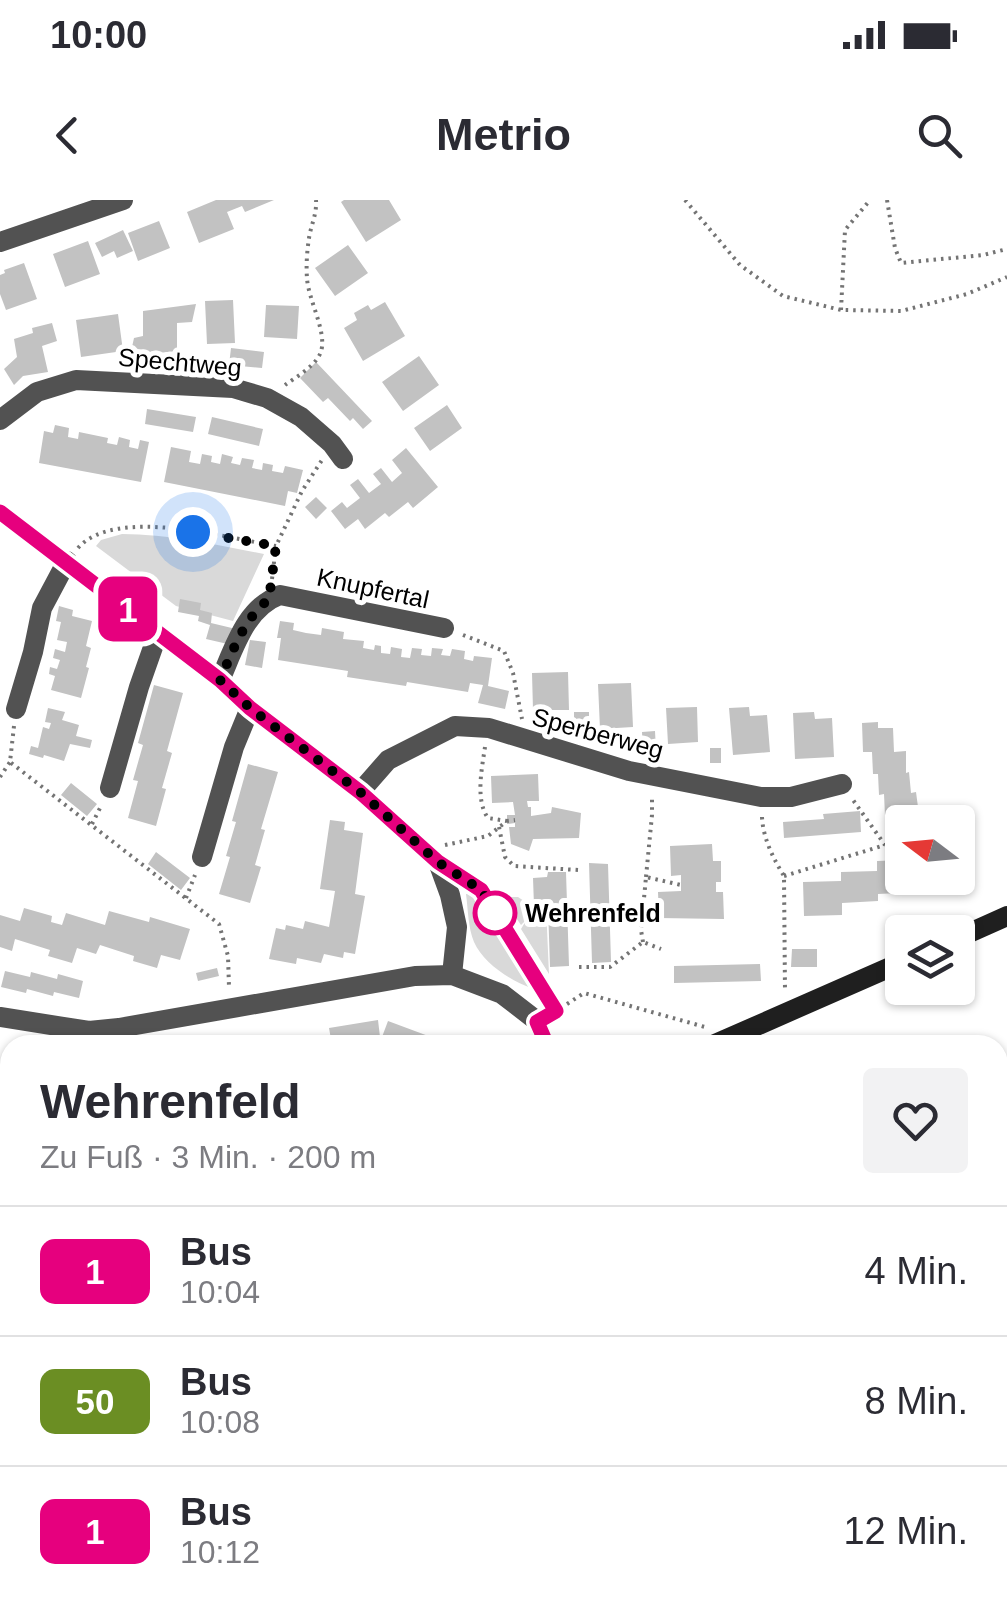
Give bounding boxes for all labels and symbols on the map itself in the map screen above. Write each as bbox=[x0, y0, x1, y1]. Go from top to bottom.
street label: Spechtweg bbox=[117, 343, 243, 381]
your location bbox=[168, 507, 218, 557]
street label: Knupfertal bbox=[314, 562, 432, 614]
line badge: 1 bbox=[96, 576, 160, 642]
street label: Sperberweg bbox=[529, 702, 667, 764]
north arrow bbox=[885, 805, 975, 895]
marker: Wehrenfeld bbox=[474, 892, 516, 934]
place label: Wehrenfeld bbox=[525, 899, 661, 927]

